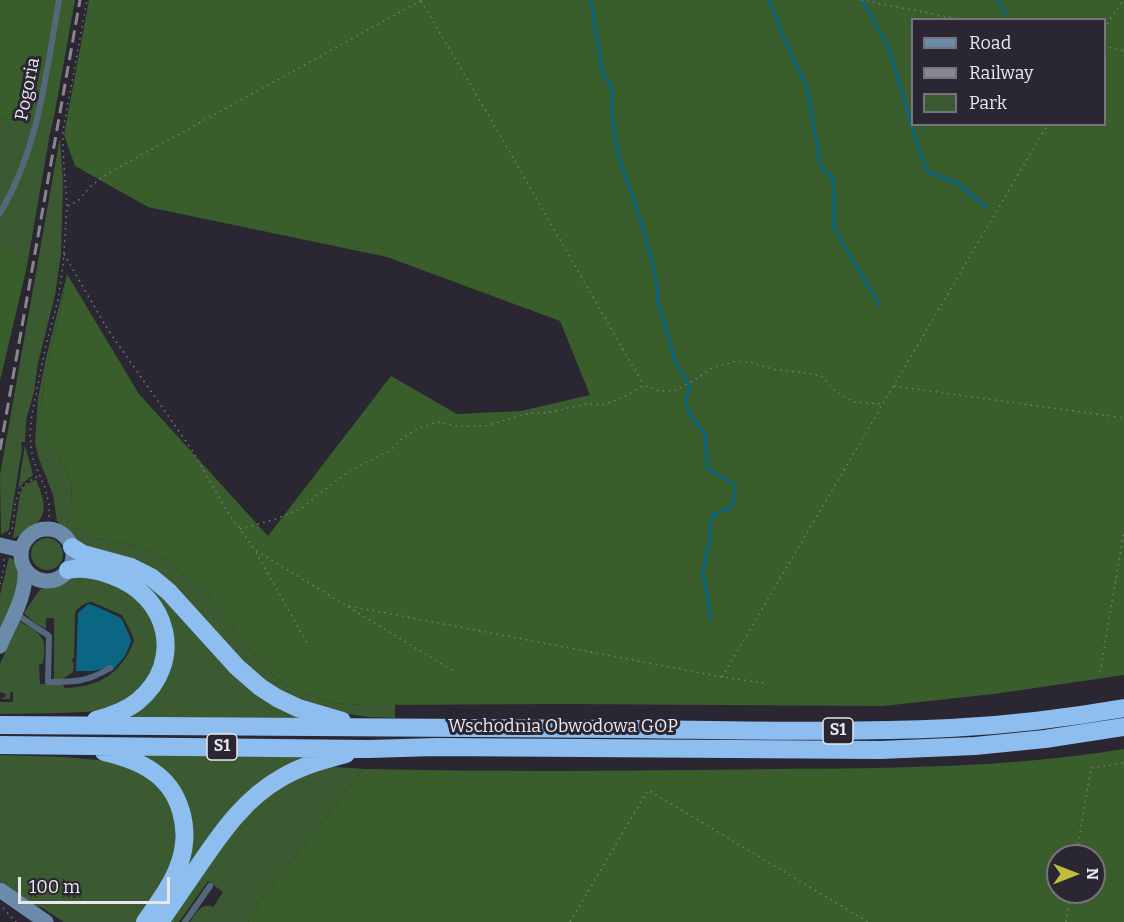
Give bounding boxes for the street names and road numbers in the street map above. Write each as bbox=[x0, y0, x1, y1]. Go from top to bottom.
street label: Pogoria bbox=[11, 56, 45, 122]
street label: Wschodnia Obwodowa GOP bbox=[448, 716, 678, 738]
road number: S1 bbox=[823, 718, 853, 744]
road number: S1 bbox=[207, 734, 237, 760]

